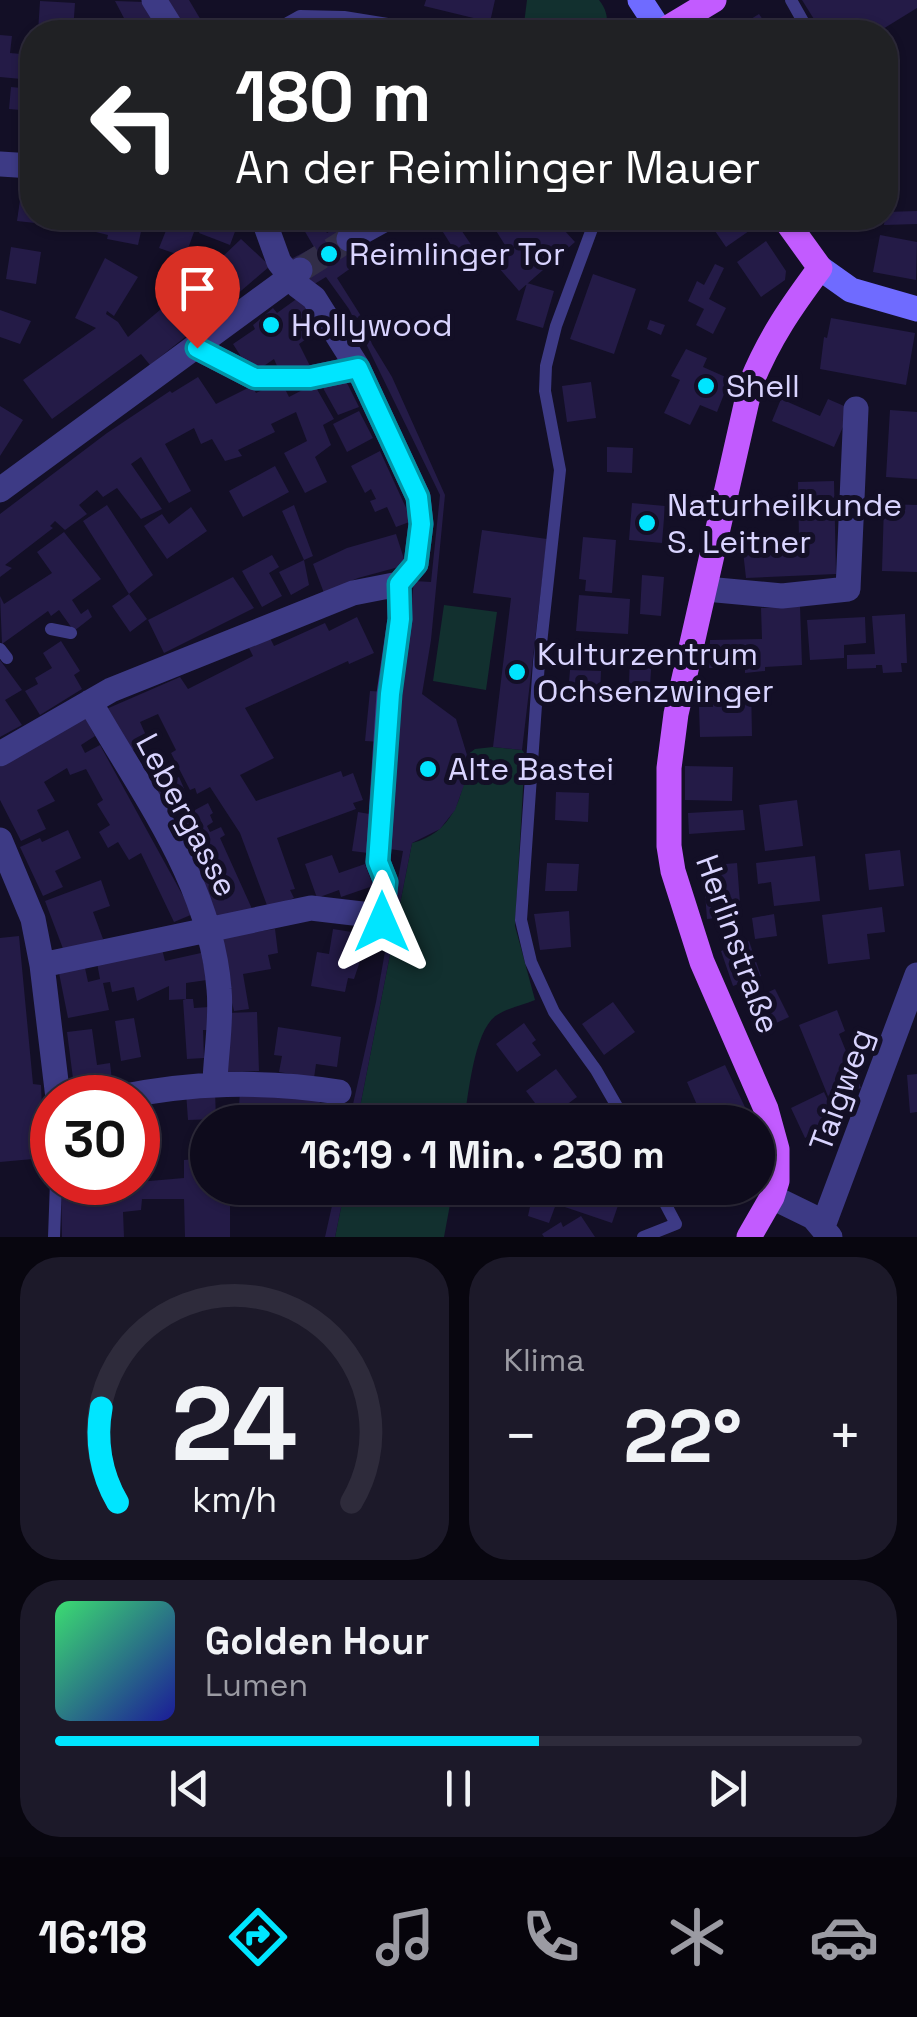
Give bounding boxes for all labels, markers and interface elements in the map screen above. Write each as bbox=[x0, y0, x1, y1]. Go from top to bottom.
text: 180 m bbox=[235, 52, 432, 141]
icon: left bbox=[70, 60, 200, 190]
text: An der Reimlinger Mauer bbox=[235, 139, 761, 196]
place label: Reimlinger Tor bbox=[349, 234, 565, 274]
marker: Reimlinger Tor bbox=[318, 243, 340, 265]
pin bbox=[155, 246, 240, 349]
icon: arrive bbox=[170, 261, 225, 316]
place label: Hollywood bbox=[291, 305, 453, 345]
marker: Hollywood bbox=[260, 314, 282, 336]
place label: Shell bbox=[726, 366, 800, 406]
marker: Shell bbox=[695, 375, 717, 397]
place label: Naturheilkunde S. Leitner bbox=[667, 485, 902, 562]
marker: Naturheilkunde S. Leitner bbox=[636, 512, 658, 534]
place label: Kulturzentrum Ochsenzwinger bbox=[537, 634, 774, 711]
marker: Kulturzentrum Ochsenzwinger bbox=[506, 661, 528, 683]
street label: Lebergasse bbox=[127, 727, 247, 903]
place label: Alte Bastei bbox=[448, 749, 614, 789]
marker: Alte Bastei bbox=[417, 758, 439, 780]
street label: Herlinstraße bbox=[687, 849, 789, 1039]
position arrow bbox=[330, 870, 434, 974]
street label: Taigweg bbox=[800, 1023, 882, 1157]
speed limit sign: 30 bbox=[30, 1075, 160, 1205]
text: 16:19 · 1 Min. · 230 m bbox=[300, 1131, 665, 1179]
text: Klima bbox=[504, 1340, 585, 1380]
text: 24 bbox=[171, 1358, 297, 1490]
text: 22° bbox=[623, 1388, 742, 1484]
text: − bbox=[504, 1401, 538, 1471]
text: + bbox=[828, 1401, 862, 1471]
text: km/h bbox=[192, 1477, 277, 1522]
text: Golden Hour bbox=[205, 1617, 429, 1665]
text: Lumen bbox=[205, 1665, 308, 1705]
icon: previous bbox=[162, 1761, 217, 1816]
icon: pause bbox=[431, 1761, 486, 1816]
icon: next bbox=[700, 1761, 755, 1816]
icon: directions bbox=[223, 1902, 293, 1972]
icon: music bbox=[370, 1902, 440, 1972]
icon: phone bbox=[516, 1902, 586, 1972]
icon: climate bbox=[662, 1902, 732, 1972]
icon: car bbox=[809, 1902, 879, 1972]
text: 16:18 bbox=[38, 1909, 147, 1966]

